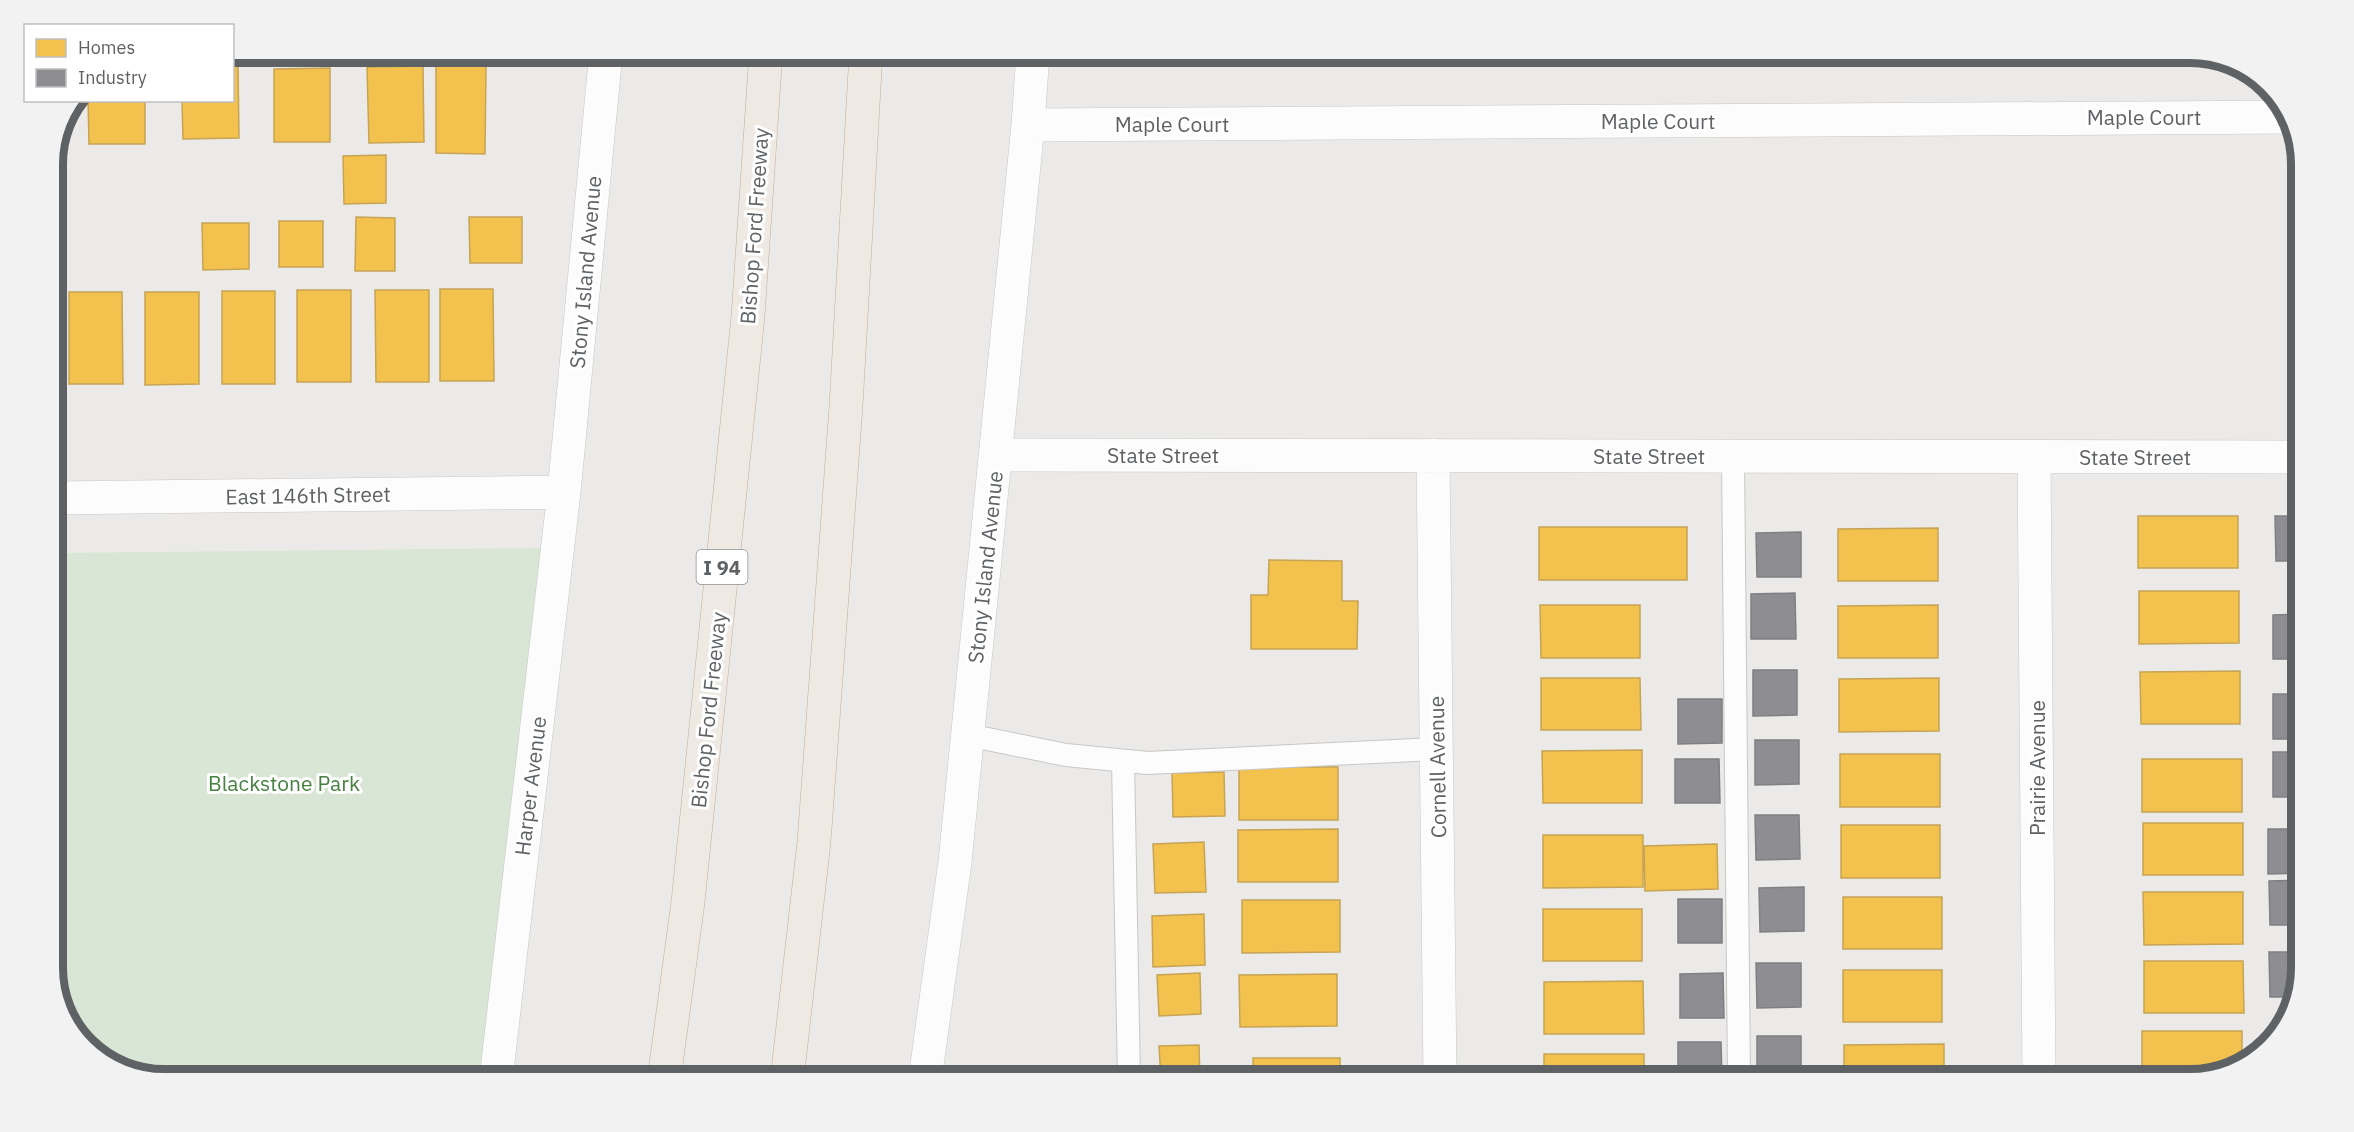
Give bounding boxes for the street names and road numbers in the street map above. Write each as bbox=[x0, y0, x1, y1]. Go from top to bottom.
street label: Maple Court bbox=[2087, 103, 2201, 131]
street label: Maple Court bbox=[1601, 107, 1715, 135]
street label: Maple Court bbox=[1115, 110, 1229, 138]
street label: Bishop Ford Freeway bbox=[733, 126, 775, 325]
street label: Stony Island Avenue bbox=[563, 175, 607, 369]
street label: State Street bbox=[1107, 441, 1219, 469]
street label: State Street bbox=[1593, 442, 1705, 470]
street label: State Street bbox=[2079, 443, 2191, 471]
street label: Stony Island Avenue bbox=[961, 469, 1009, 665]
street label: East 146th Street bbox=[225, 480, 391, 510]
road number: I 94 bbox=[696, 550, 748, 584]
street label: Bishop Ford Freeway bbox=[684, 610, 732, 809]
street label: Cornell Avenue bbox=[1422, 696, 1452, 838]
street label: Prairie Avenue bbox=[2023, 700, 2051, 836]
street label: Harper Avenue bbox=[508, 715, 552, 857]

